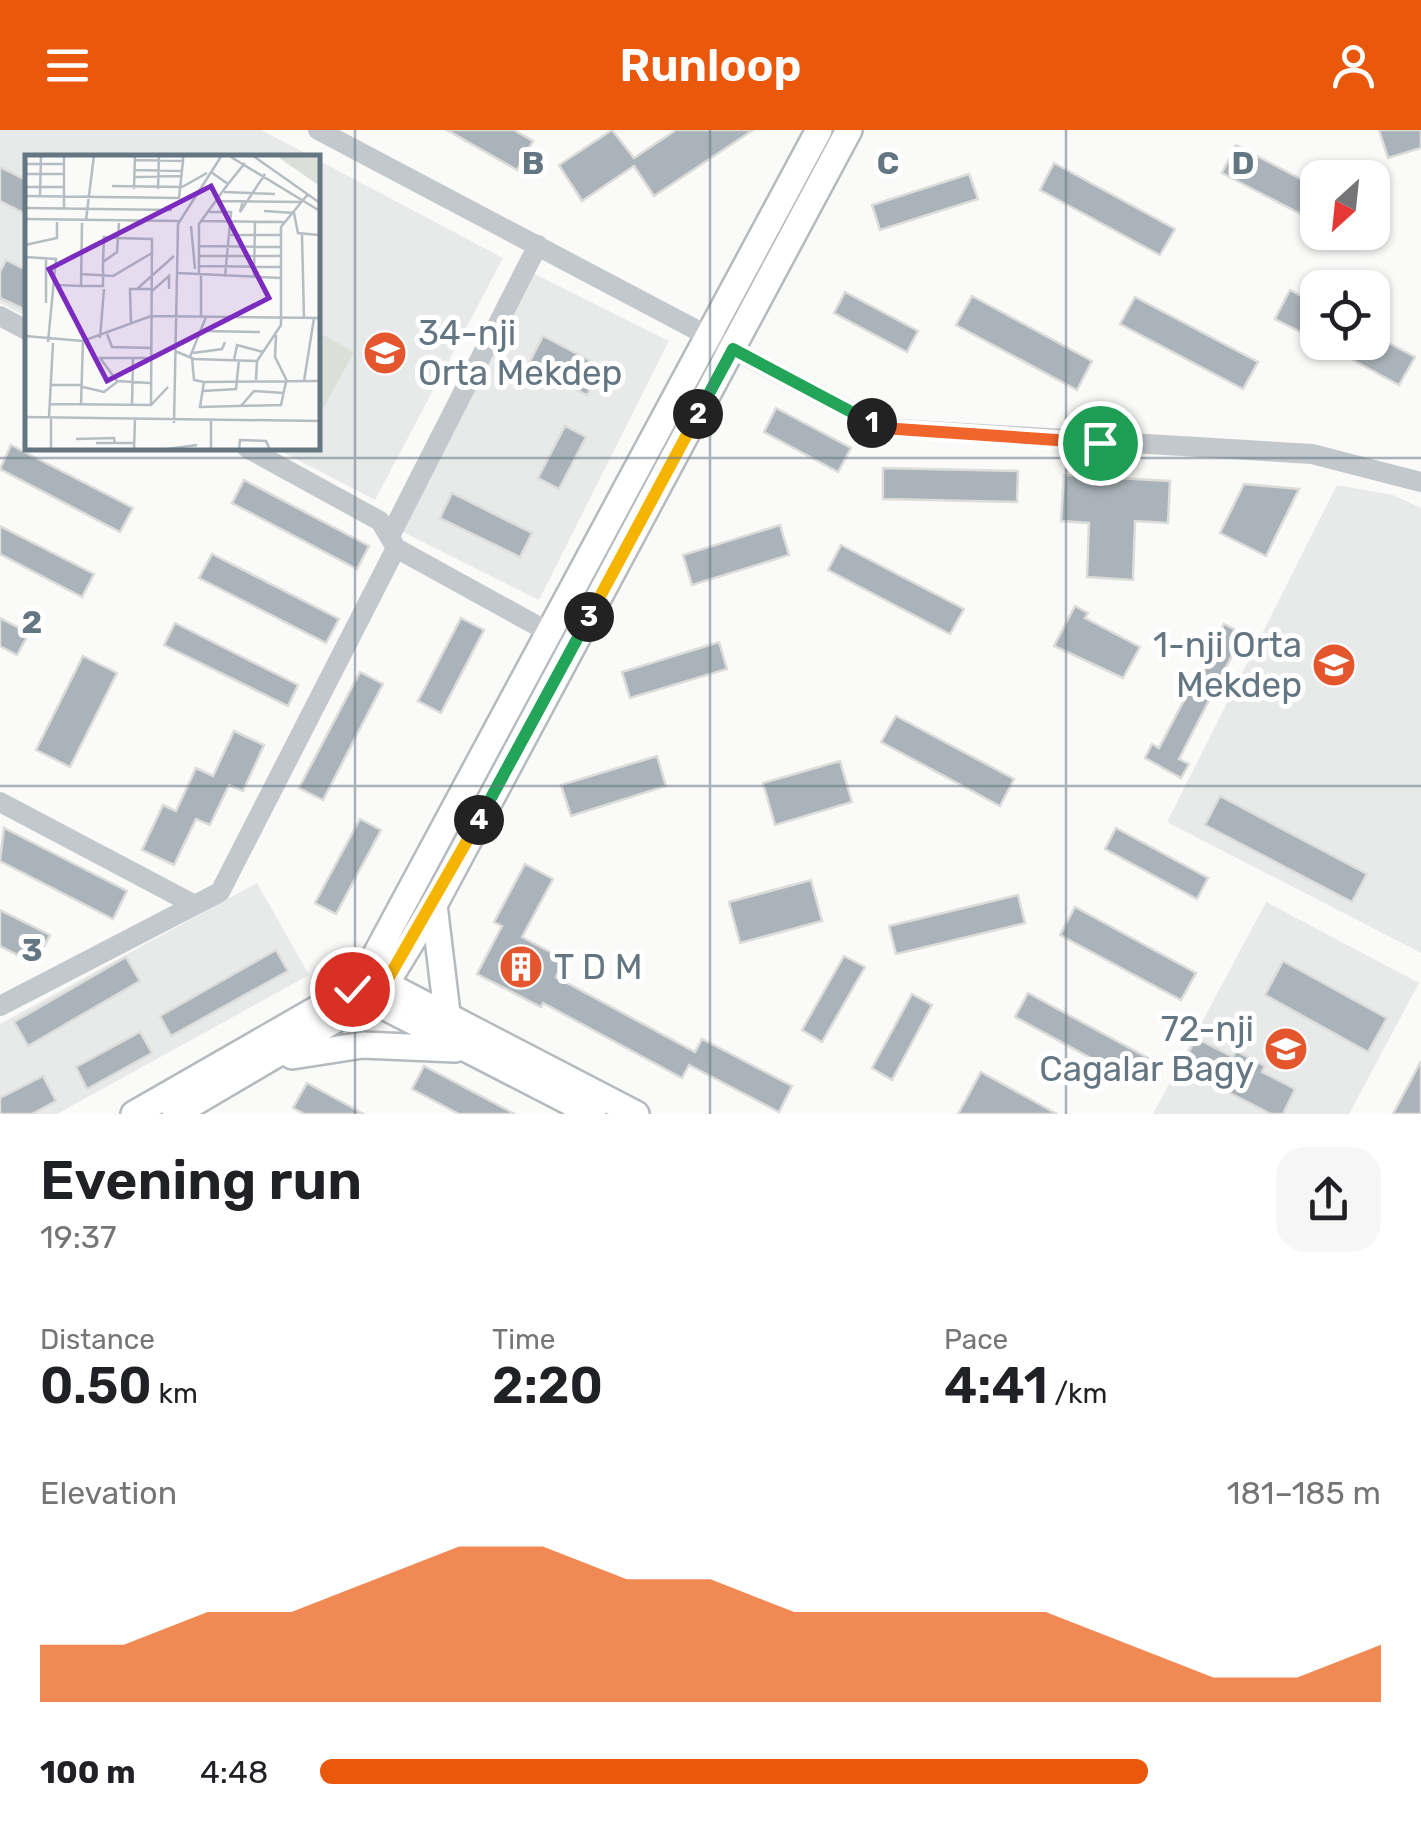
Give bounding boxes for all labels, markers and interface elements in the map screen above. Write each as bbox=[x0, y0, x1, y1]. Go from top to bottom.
icon: menu bbox=[40, 38, 95, 93]
icon: person bbox=[1326, 38, 1381, 93]
text: Runloop bbox=[619, 39, 802, 92]
text: B bbox=[522, 144, 544, 182]
text: C bbox=[877, 144, 899, 182]
text: D bbox=[1232, 144, 1254, 182]
inset map bbox=[25, 155, 320, 450]
north arrow bbox=[1300, 160, 1390, 250]
map controls bbox=[1300, 160, 1390, 360]
button: locate bbox=[1300, 270, 1390, 360]
place label: 34-nji Orta Mekdep bbox=[418, 312, 622, 394]
school or university icon: 34-nji Orta Mekdep bbox=[362, 330, 408, 376]
pin: 2 bbox=[673, 389, 723, 439]
text: 2 bbox=[689, 397, 707, 430]
pin: 1 bbox=[847, 398, 897, 448]
pin bbox=[1058, 401, 1143, 486]
text: 1 bbox=[865, 406, 879, 439]
icon: arrive bbox=[1073, 416, 1128, 471]
pin: 3 bbox=[564, 592, 614, 642]
text: 3 bbox=[580, 600, 598, 633]
text: 2 bbox=[22, 603, 42, 641]
place label: 1-nji Orta Mekdep bbox=[1153, 624, 1302, 706]
school or university icon: 1-nji Orta Mekdep bbox=[1311, 642, 1357, 688]
pin: 4 bbox=[454, 795, 504, 845]
text: 4 bbox=[469, 803, 489, 836]
text: 3 bbox=[21, 931, 43, 969]
building icon: T D M bbox=[498, 944, 544, 990]
place label: T D M bbox=[554, 946, 642, 988]
pin bbox=[310, 947, 395, 1032]
icon: check bbox=[325, 962, 380, 1017]
place label: 72-nji Cagalar Bagy bbox=[1039, 1008, 1254, 1090]
school or university icon: 72-nji Cagalar Bagy bbox=[1263, 1026, 1309, 1072]
button: share bbox=[1276, 1147, 1381, 1252]
text: Evening run bbox=[40, 1148, 362, 1213]
text: 19:37 bbox=[40, 1218, 117, 1256]
text: Distance bbox=[40, 1323, 155, 1356]
text: Time bbox=[492, 1323, 555, 1356]
text: Pace bbox=[944, 1323, 1008, 1356]
text: 0.50 bbox=[40, 1356, 152, 1416]
text: 2:20 bbox=[492, 1356, 603, 1416]
text: 4:41 bbox=[944, 1356, 1048, 1416]
text: km bbox=[152, 1377, 198, 1410]
text: /km bbox=[1048, 1377, 1107, 1410]
text: Elevation bbox=[40, 1474, 177, 1512]
text: 181–185 m bbox=[1227, 1474, 1381, 1512]
text: 100 m bbox=[40, 1753, 136, 1791]
text: 4:48 bbox=[200, 1753, 268, 1791]

